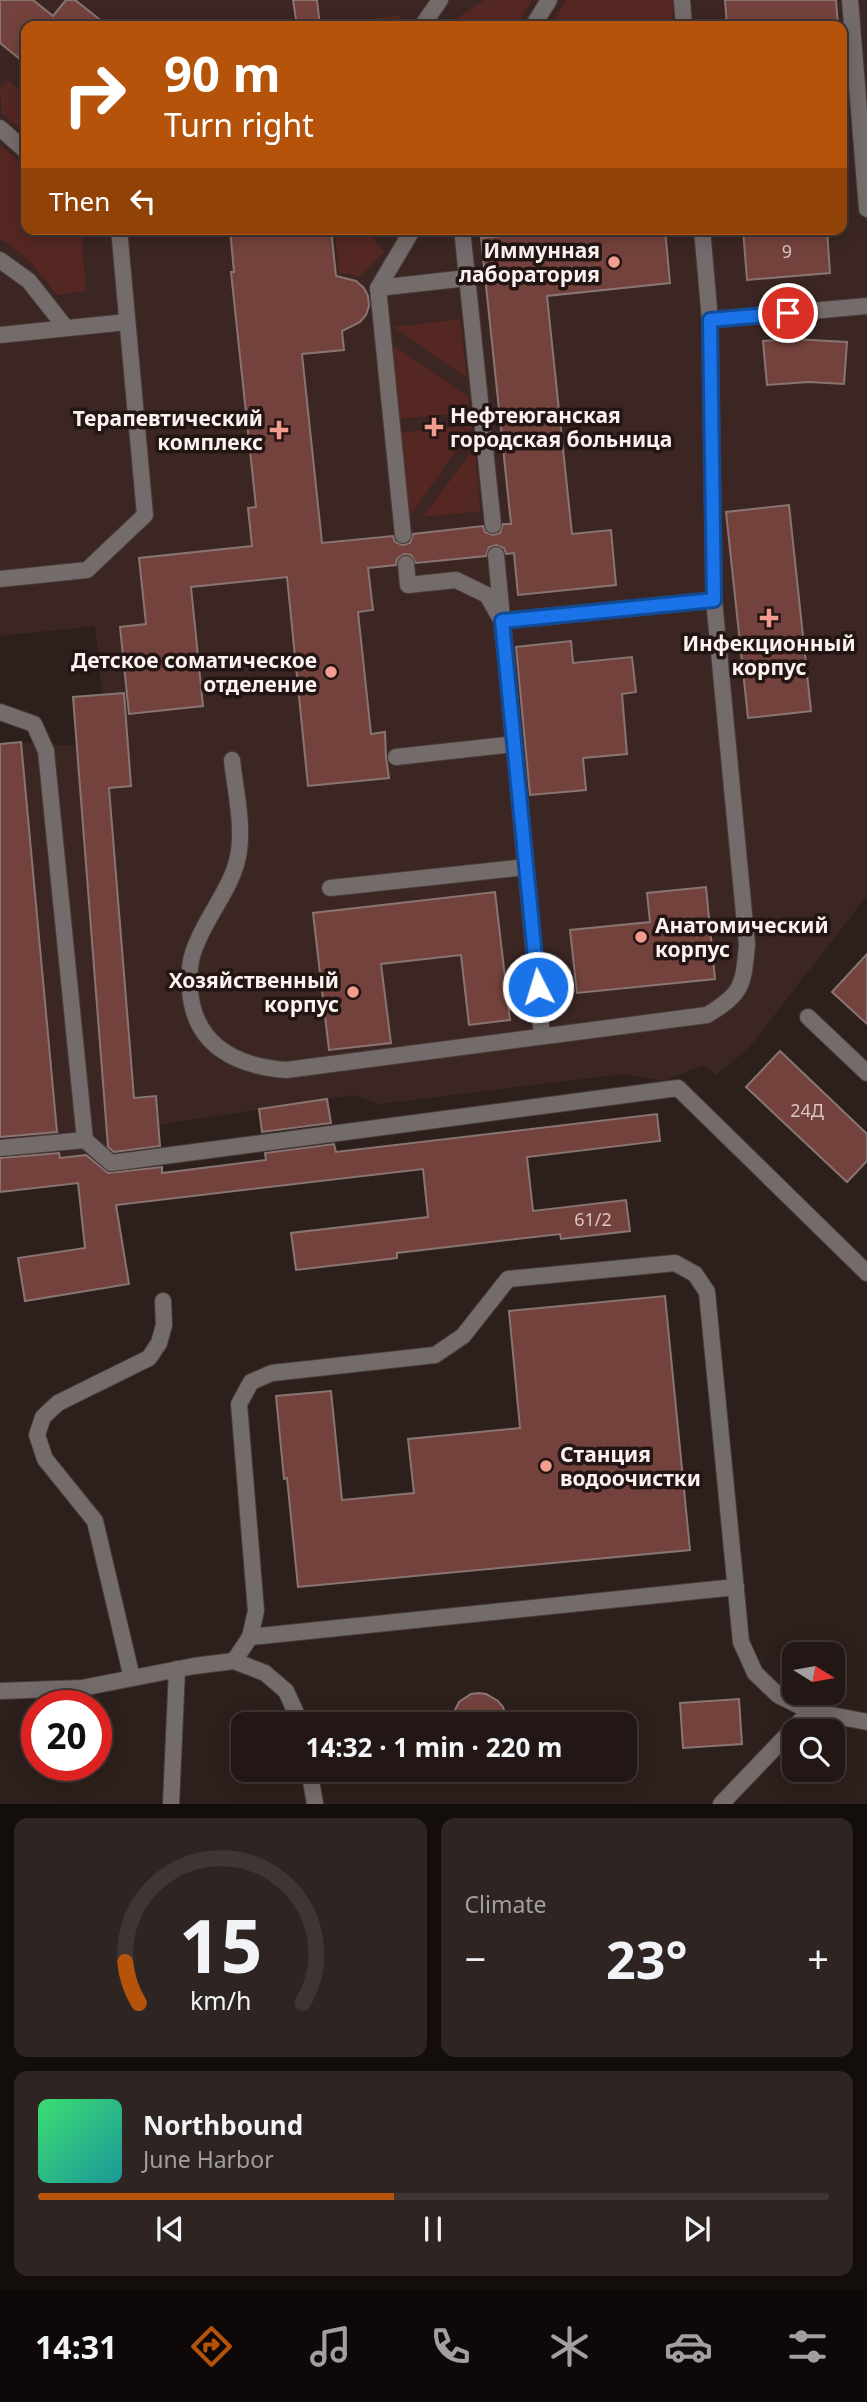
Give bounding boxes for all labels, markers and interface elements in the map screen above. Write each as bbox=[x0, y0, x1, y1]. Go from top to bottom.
text: 90 m bbox=[164, 40, 281, 106]
icon: right bbox=[49, 49, 140, 140]
text: Turn right bbox=[164, 103, 314, 146]
icon: left bbox=[124, 182, 162, 220]
text: Then bbox=[49, 183, 110, 219]
place label: Иммунная лаборатория bbox=[459, 236, 600, 288]
house number: 9 bbox=[782, 239, 792, 263]
marker: Иммунная лаборатория bbox=[606, 254, 622, 270]
pin bbox=[758, 283, 818, 343]
icon: arrive bbox=[769, 294, 807, 332]
place label: Нефтеюганская городская больница bbox=[450, 401, 672, 453]
place label: Терапевтический комплекс bbox=[73, 404, 263, 456]
marker: Нефтеюганская городская больница bbox=[424, 417, 444, 437]
marker: Терапевтический комплекс bbox=[269, 420, 289, 440]
marker: Инфекционный корпус bbox=[759, 608, 779, 628]
place label: Инфекционный корпус bbox=[682, 629, 856, 681]
place label: Детское соматическое отделение bbox=[71, 646, 317, 698]
marker: Детское соматическое отделение bbox=[323, 664, 339, 680]
place label: Анатомический корпус bbox=[655, 911, 829, 963]
marker: Анатомический корпус bbox=[633, 929, 649, 945]
position arrow bbox=[501, 950, 575, 1024]
place label: Хозяйственный корпус bbox=[169, 966, 339, 1018]
marker: Хозяйственный корпус bbox=[345, 984, 361, 1000]
house number: 24Д bbox=[790, 1098, 824, 1122]
house number: 61/2 bbox=[574, 1207, 612, 1231]
place label: Станция водоочистки bbox=[560, 1440, 701, 1492]
marker: Станция водоочистки bbox=[538, 1458, 554, 1474]
north arrow bbox=[782, 1642, 845, 1704]
map controls bbox=[782, 1642, 845, 1782]
speed limit sign: 20 bbox=[21, 1690, 112, 1781]
button: search bbox=[782, 1719, 845, 1782]
text: 14:32 · 1 min · 220 m bbox=[306, 1729, 562, 1765]
text: Climate bbox=[465, 1888, 547, 1920]
text: 15 bbox=[179, 1896, 262, 1995]
text: 23° bbox=[606, 1923, 688, 1994]
text: − bbox=[465, 1932, 486, 1984]
text: + bbox=[807, 1932, 829, 1984]
text: km/h bbox=[189, 1983, 251, 2017]
text: Northbound bbox=[143, 2107, 303, 2143]
text: June Harbor bbox=[143, 2143, 274, 2175]
icon: previous bbox=[151, 2210, 189, 2248]
icon: pause bbox=[414, 2210, 452, 2248]
icon: next bbox=[678, 2210, 716, 2248]
icon: directions bbox=[187, 2322, 236, 2371]
icon: music bbox=[306, 2322, 355, 2371]
icon: phone bbox=[426, 2322, 475, 2371]
icon: climate bbox=[545, 2322, 594, 2371]
icon: car bbox=[664, 2322, 713, 2371]
icon: filters bbox=[783, 2322, 832, 2371]
text: 14:31 bbox=[35, 2325, 117, 2368]

